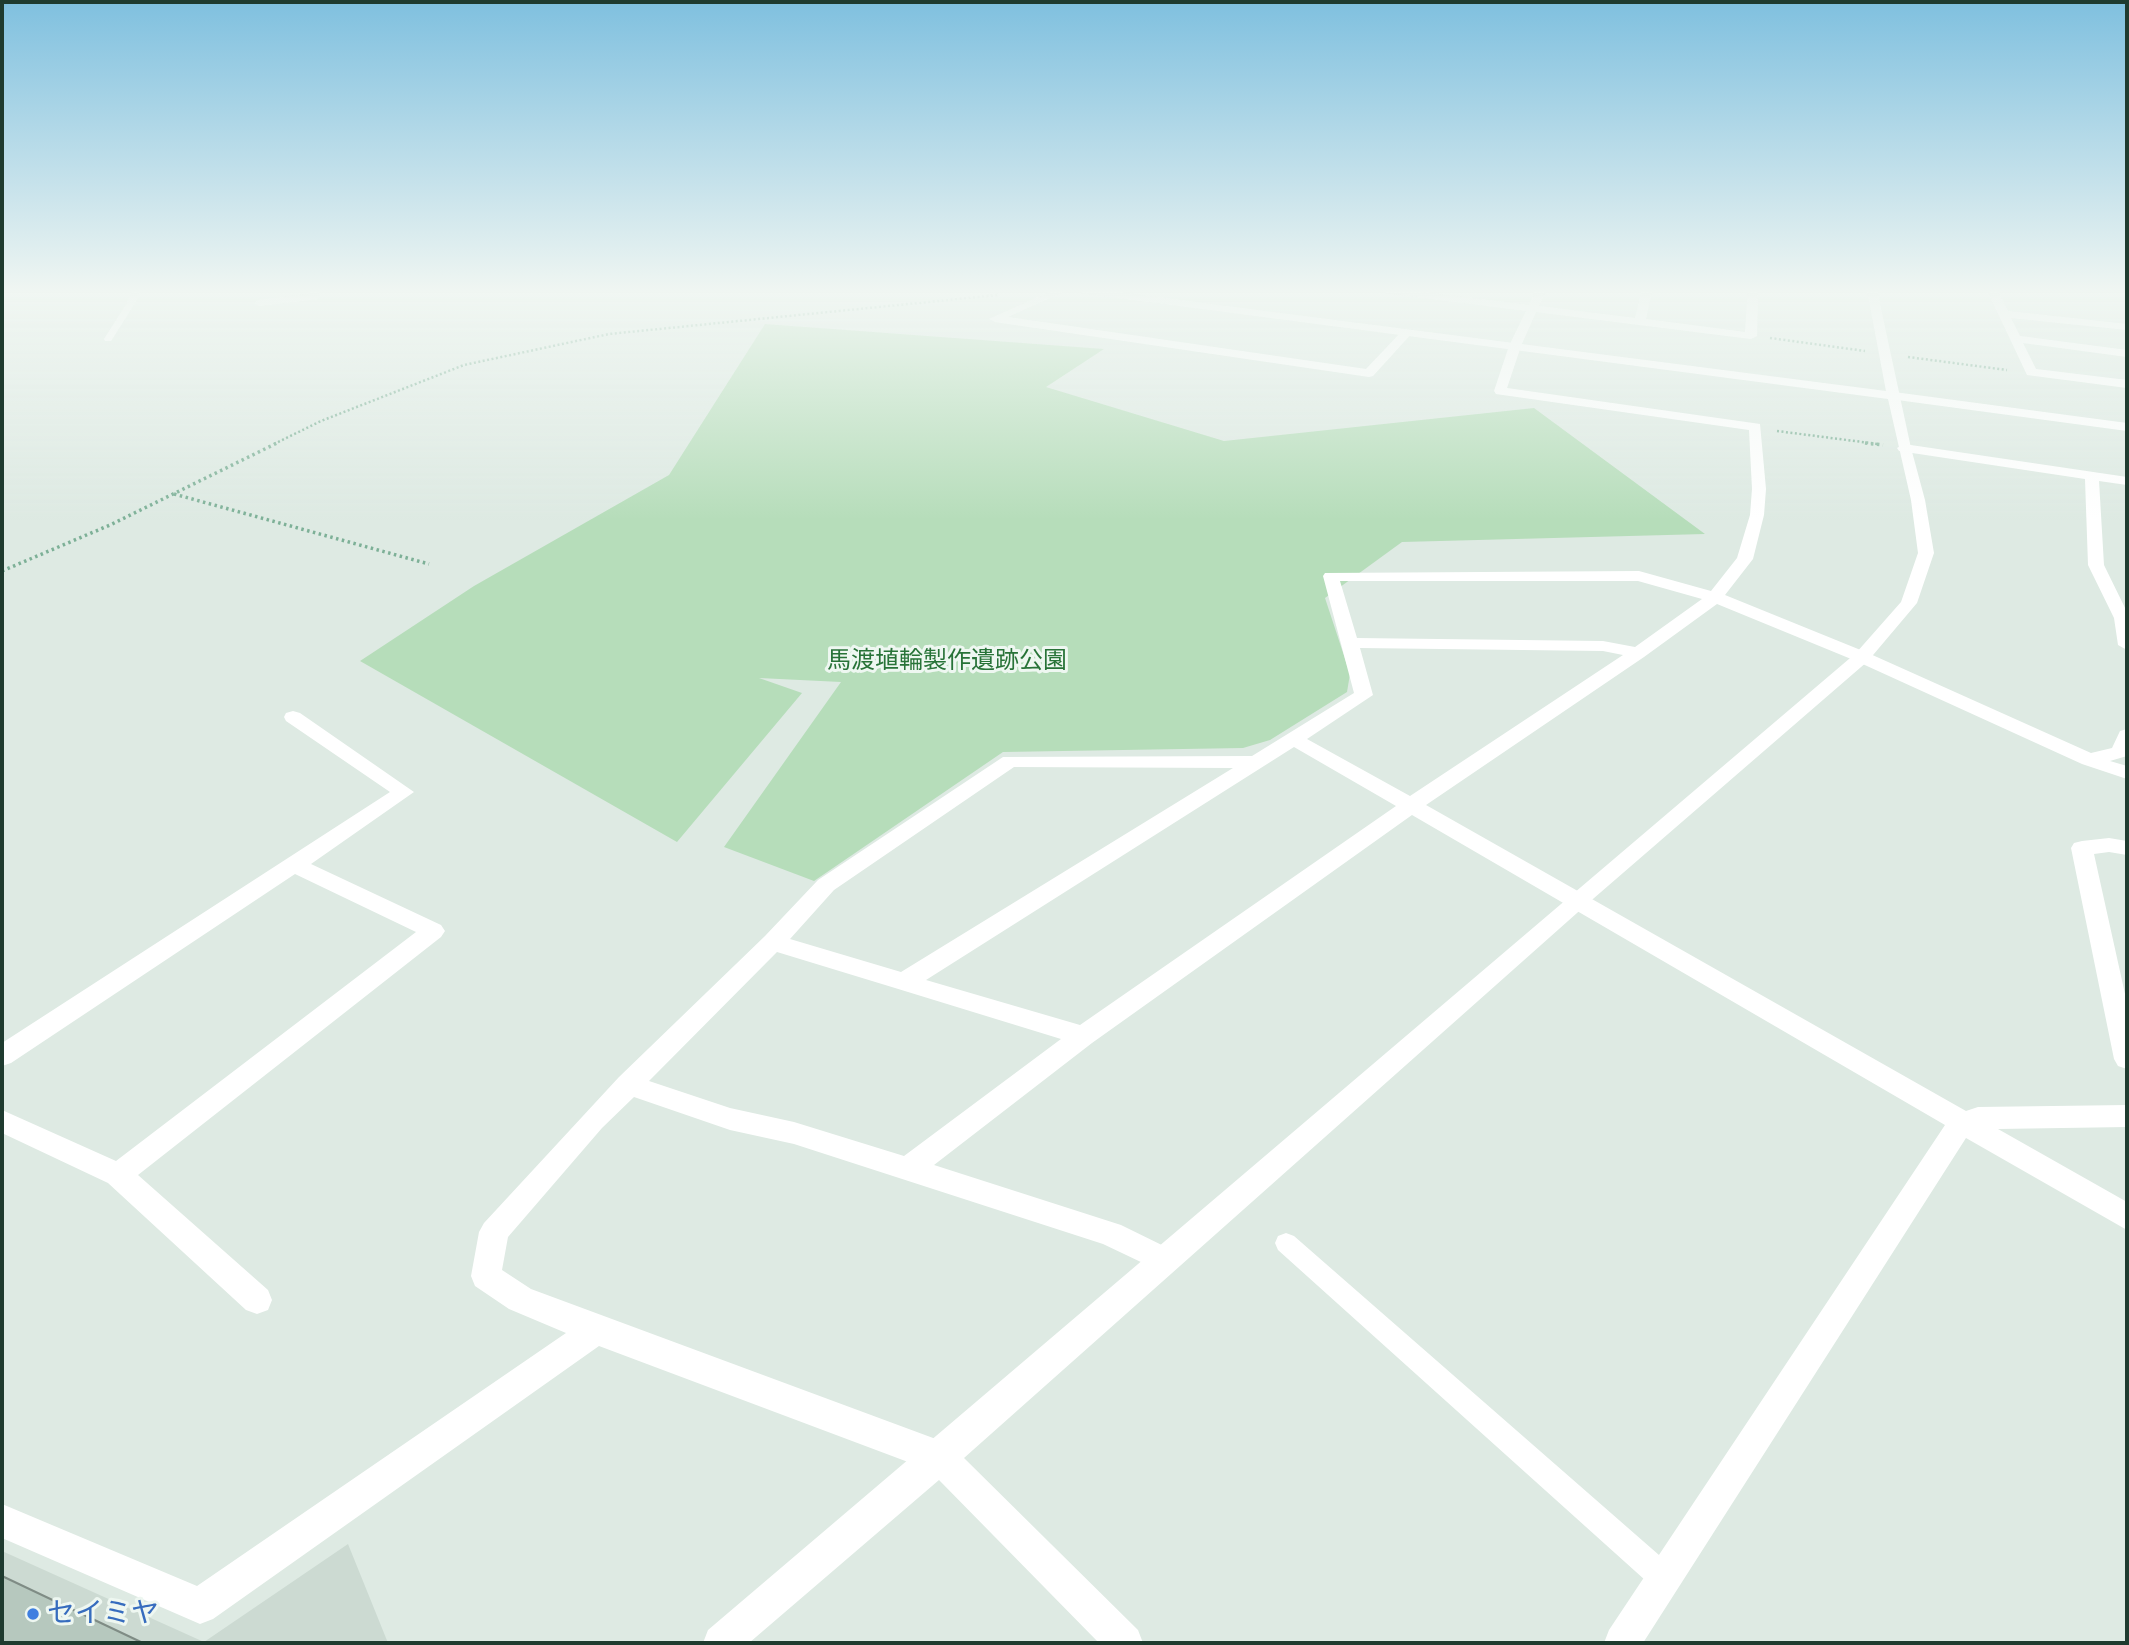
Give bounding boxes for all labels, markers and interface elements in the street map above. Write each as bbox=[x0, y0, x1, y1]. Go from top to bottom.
park label: 馬渡埴輪製作遺跡公園 bbox=[827, 647, 1067, 675]
place label: セイミヤ bbox=[47, 1597, 159, 1631]
marker: セイミヤ bbox=[25, 1606, 41, 1622]

